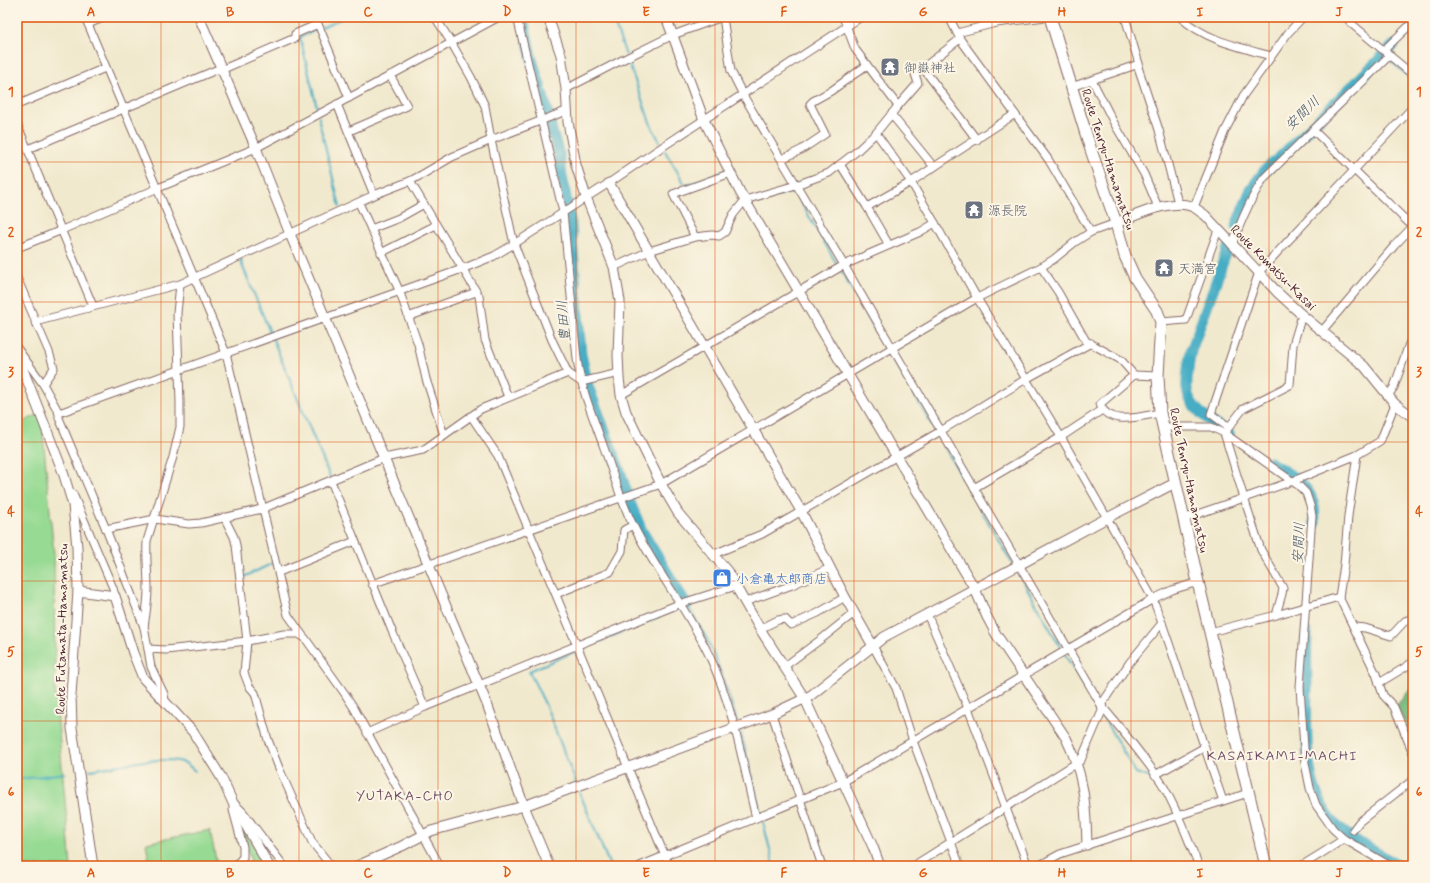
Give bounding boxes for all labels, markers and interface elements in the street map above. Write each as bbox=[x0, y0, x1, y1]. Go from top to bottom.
text: A bbox=[87, 4, 95, 21]
text: B bbox=[226, 4, 235, 21]
text: C bbox=[363, 4, 373, 21]
text: D bbox=[503, 4, 512, 21]
text: E bbox=[642, 4, 650, 21]
text: F bbox=[781, 4, 788, 21]
text: G bbox=[919, 4, 928, 21]
text: H bbox=[1058, 4, 1067, 21]
text: I bbox=[1197, 4, 1204, 21]
text: J bbox=[1335, 4, 1343, 21]
temple icon: 御嶽神社 bbox=[879, 56, 901, 78]
place label: 御嶽神社 bbox=[904, 60, 956, 77]
text: 1 bbox=[8, 84, 14, 101]
text: 1 bbox=[1416, 84, 1422, 101]
street label: Route Tenryu-Hamamatsu bbox=[1077, 87, 1138, 232]
water label: 安間川 bbox=[1281, 93, 1324, 135]
temple icon: 源長院 bbox=[963, 199, 985, 221]
place label: 源長院 bbox=[988, 203, 1027, 220]
street label: Route Komatsu-Kasai bbox=[1226, 221, 1320, 315]
text: 2 bbox=[8, 224, 15, 241]
text: 2 bbox=[1416, 224, 1423, 241]
temple icon: 天満宮 bbox=[1153, 257, 1175, 279]
place label: 天満宮 bbox=[1178, 261, 1217, 278]
water label: 豊田川 bbox=[553, 299, 575, 343]
text: 3 bbox=[8, 364, 14, 381]
text: 3 bbox=[1416, 364, 1422, 381]
street label: Route Tenryu-Hamamatsu bbox=[1165, 406, 1212, 554]
text: 4 bbox=[7, 504, 15, 521]
text: 4 bbox=[1415, 504, 1423, 521]
water label: 安間川 bbox=[1289, 522, 1309, 564]
street label: Route Futamata-Hamamatsu bbox=[53, 543, 72, 715]
shop icon: 小倉亀太郎商店 bbox=[711, 567, 733, 589]
place label: 小倉亀太郎商店 bbox=[736, 571, 827, 588]
text: 5 bbox=[7, 644, 15, 661]
text: 5 bbox=[1415, 644, 1423, 661]
district label: KASAIKAMI-MACHI bbox=[1206, 747, 1358, 765]
text: 6 bbox=[8, 784, 15, 801]
text: 6 bbox=[1416, 784, 1423, 801]
district label: YUTAKA-CHO bbox=[356, 787, 454, 805]
text: A bbox=[87, 865, 95, 882]
text: B bbox=[226, 865, 235, 882]
text: C bbox=[363, 865, 373, 882]
text: D bbox=[503, 865, 512, 882]
text: E bbox=[642, 865, 650, 882]
text: F bbox=[781, 865, 788, 882]
text: G bbox=[919, 865, 928, 882]
text: H bbox=[1058, 865, 1067, 882]
text: I bbox=[1197, 865, 1204, 882]
text: J bbox=[1335, 865, 1343, 882]

